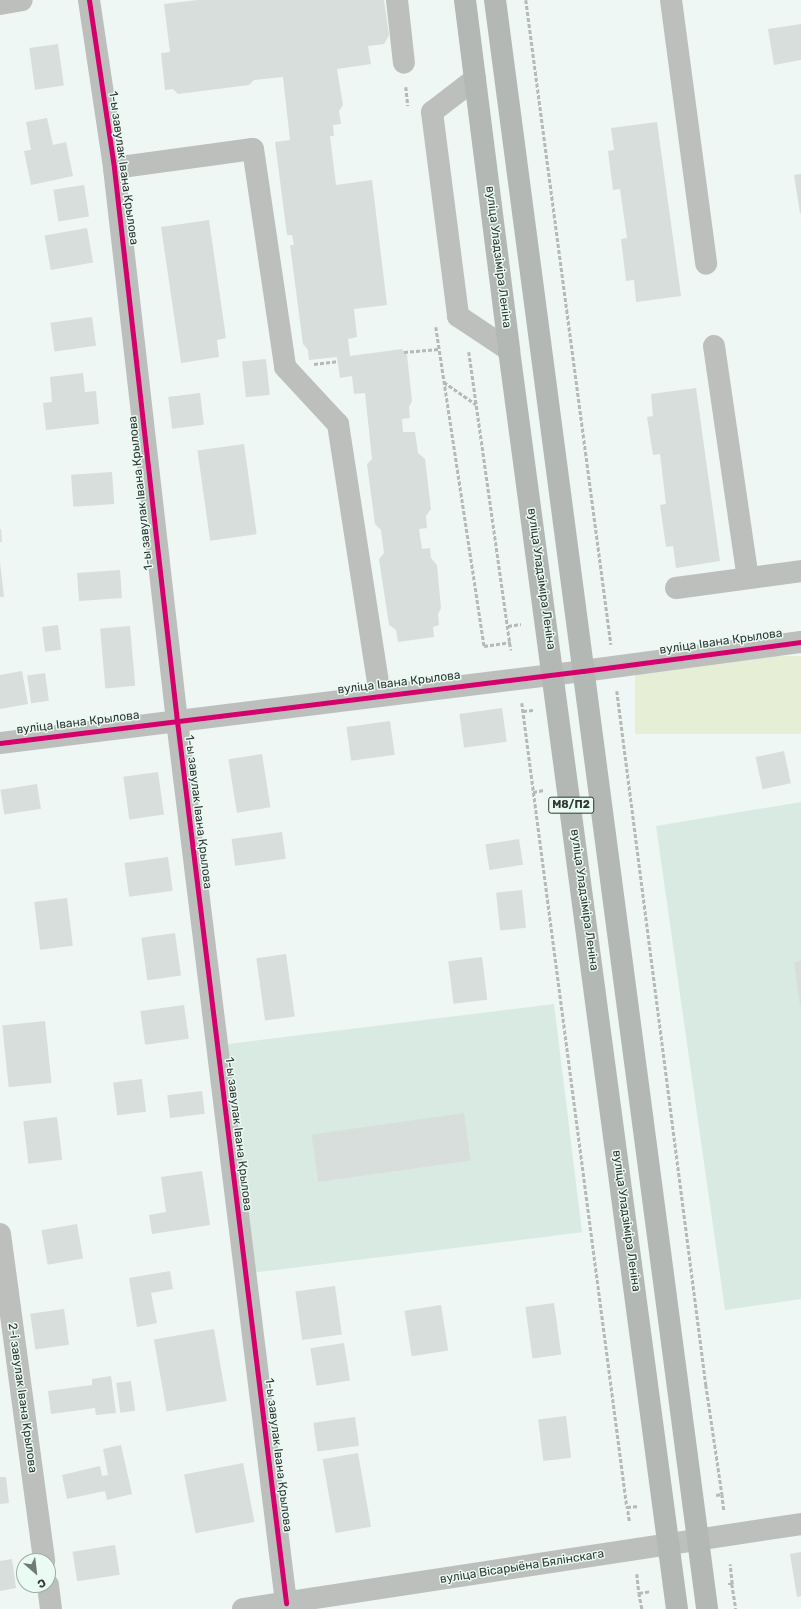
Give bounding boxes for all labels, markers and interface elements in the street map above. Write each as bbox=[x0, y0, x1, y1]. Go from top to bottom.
street label: 1-ы завулак Івана Крылова bbox=[105, 90, 141, 246]
street label: вуліца Уладзіміра Леніна bbox=[482, 185, 514, 329]
street label: 1-ы завулак Івана Крылова bbox=[126, 415, 156, 571]
street label: вуліца Уладзіміра Леніна bbox=[524, 507, 558, 651]
street label: вуліца Івана Крылова bbox=[659, 626, 783, 658]
street label: вуліца Івана Крылова bbox=[337, 668, 461, 698]
street label: вуліца Івана Крылова bbox=[16, 708, 140, 738]
street label: 1-ы завулак Івана Крылова bbox=[181, 734, 215, 890]
road number: М8/П2 bbox=[548, 796, 594, 814]
street label: вуліца Уладзіміра Леніна bbox=[567, 828, 601, 972]
street label: 1-ы завулак Івана Крылова bbox=[221, 1056, 255, 1212]
street label: вуліца Уладзіміра Леніна bbox=[609, 1149, 643, 1293]
street label: 2-і завулак Івана Крылова bbox=[4, 1322, 40, 1474]
street label: 1-ы завулак Івана Крылова bbox=[261, 1377, 295, 1533]
street label: вуліца Вісарыёна Бялінскага bbox=[439, 1547, 605, 1587]
north arrow bbox=[16, 1553, 56, 1593]
text: С bbox=[35, 1576, 48, 1591]

